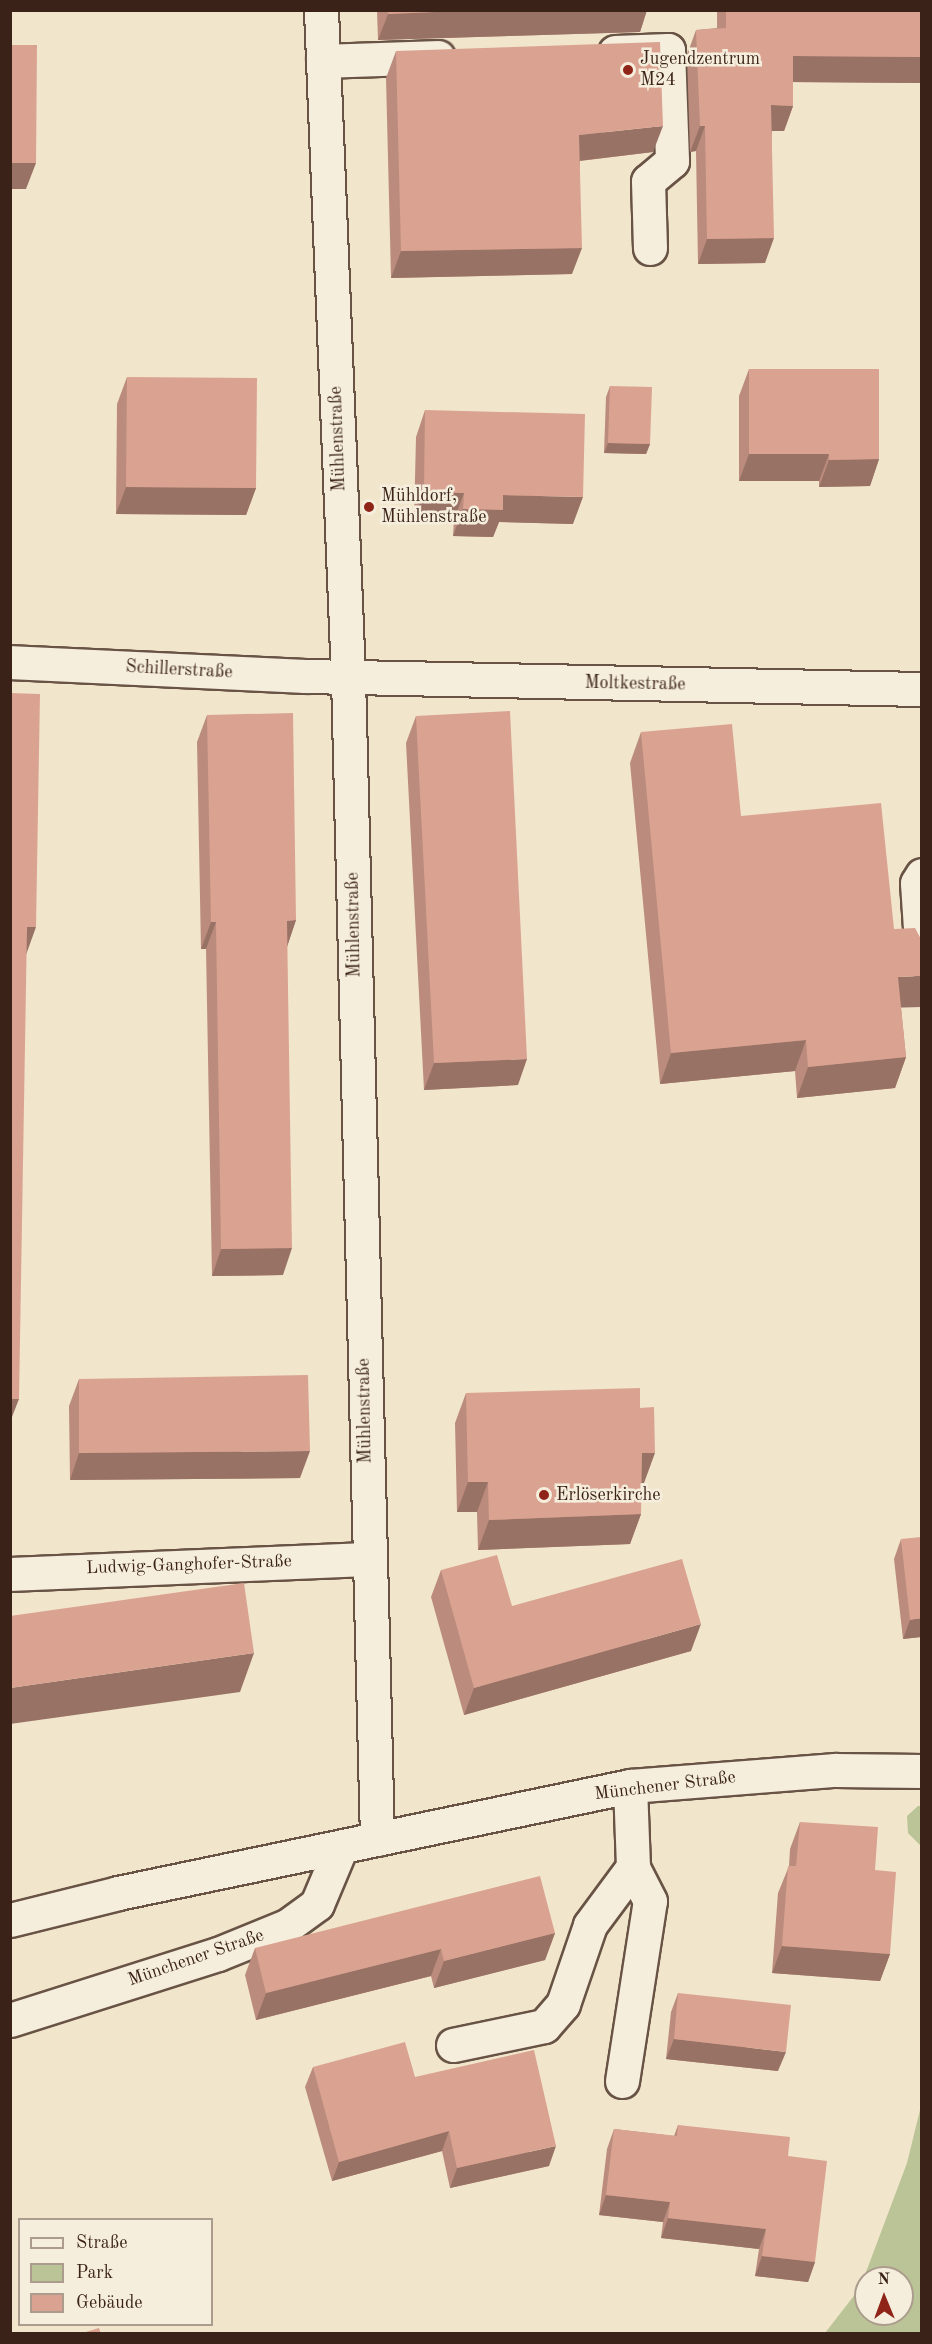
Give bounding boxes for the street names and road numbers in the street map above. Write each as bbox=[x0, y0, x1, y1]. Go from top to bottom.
street label: Mühlenstraße bbox=[325, 386, 351, 492]
street label: Schillerstraße bbox=[125, 656, 233, 684]
street label: Moltkestraße bbox=[584, 672, 686, 696]
street label: Mühlenstraße bbox=[342, 872, 366, 978]
street label: Mühlenstraße bbox=[353, 1358, 377, 1464]
street label: Ludwig-Ganghofer-Straße bbox=[86, 1551, 292, 1579]
street label: Münchener Straße bbox=[593, 1767, 737, 1805]
street label: Münchener Straße bbox=[125, 1925, 267, 1991]

